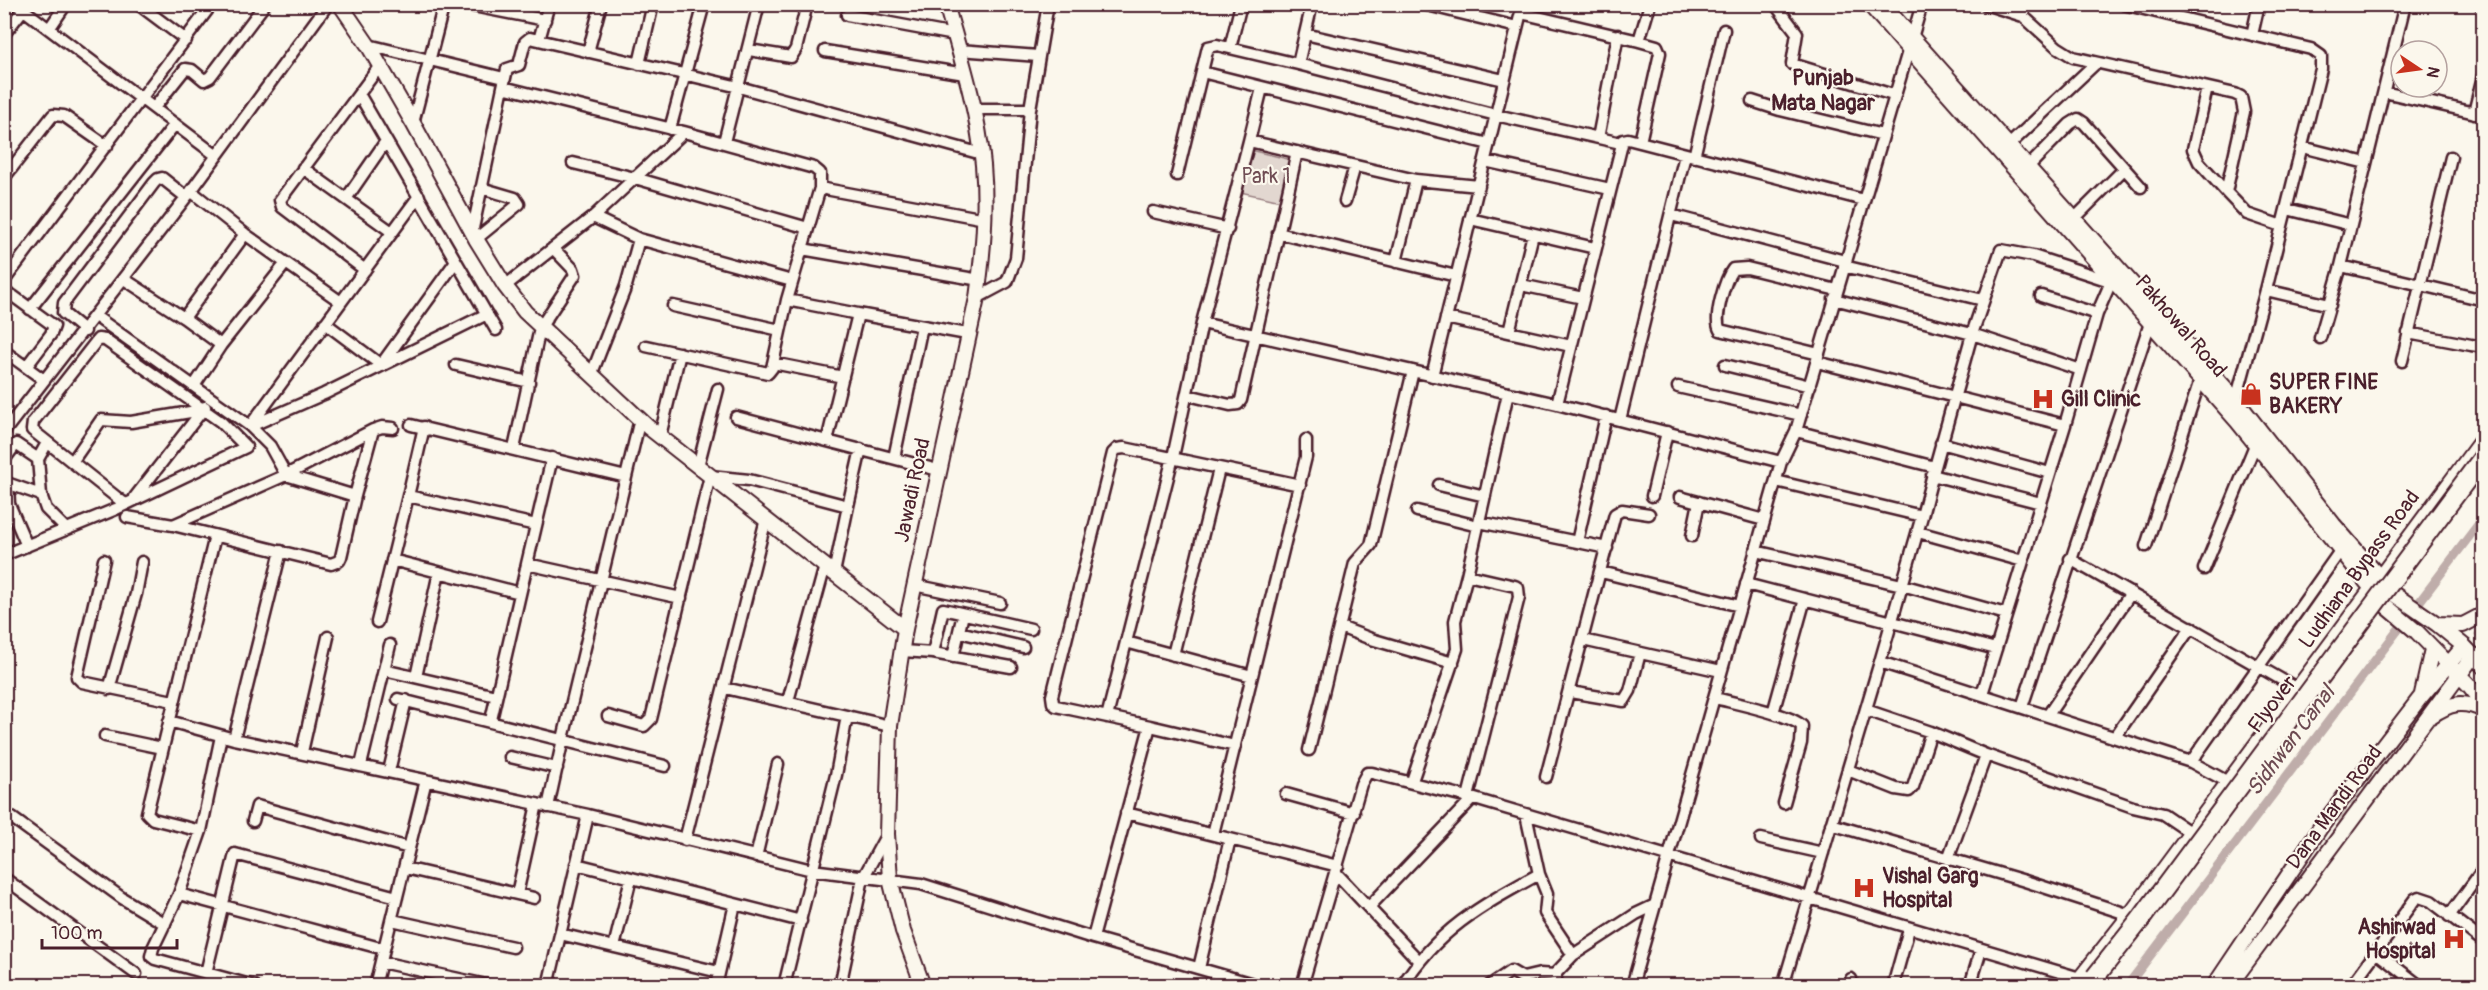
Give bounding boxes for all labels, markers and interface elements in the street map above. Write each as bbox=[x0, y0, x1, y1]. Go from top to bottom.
north arrow bbox=[2389, 39, 2449, 99]
district label: Punjab Mata Nagar bbox=[1771, 64, 1876, 117]
text: N bbox=[2422, 65, 2444, 80]
park label: Park 1 bbox=[1241, 163, 1291, 190]
street label: Pakhowal Road bbox=[2129, 269, 2233, 383]
place label: SUPER FINE BAKERY bbox=[2269, 369, 2378, 420]
shop icon: SUPER FINE BAKERY bbox=[2238, 381, 2264, 407]
hospital icon: Gill Clinic bbox=[2030, 386, 2056, 412]
place label: Gill Clinic bbox=[2061, 386, 2141, 413]
street label: Jawadi Road bbox=[888, 436, 937, 545]
street label: Ludhiana Bypass Road bbox=[2293, 485, 2426, 654]
street label: Flyover bbox=[2242, 670, 2303, 738]
water label: Sidhwan Canal bbox=[2240, 678, 2343, 801]
street label: Dana Mandi Road bbox=[2280, 740, 2388, 875]
place label: Vishal Garg Hospital bbox=[1882, 863, 1979, 914]
hospital icon: Vishal Garg Hospital bbox=[1851, 875, 1877, 901]
scale bar bbox=[42, 912, 177, 950]
place label: Ashirwad Hospital bbox=[2357, 914, 2436, 965]
text: 100 m bbox=[51, 922, 103, 945]
hospital icon: Ashirwad Hospital bbox=[2441, 926, 2467, 952]

